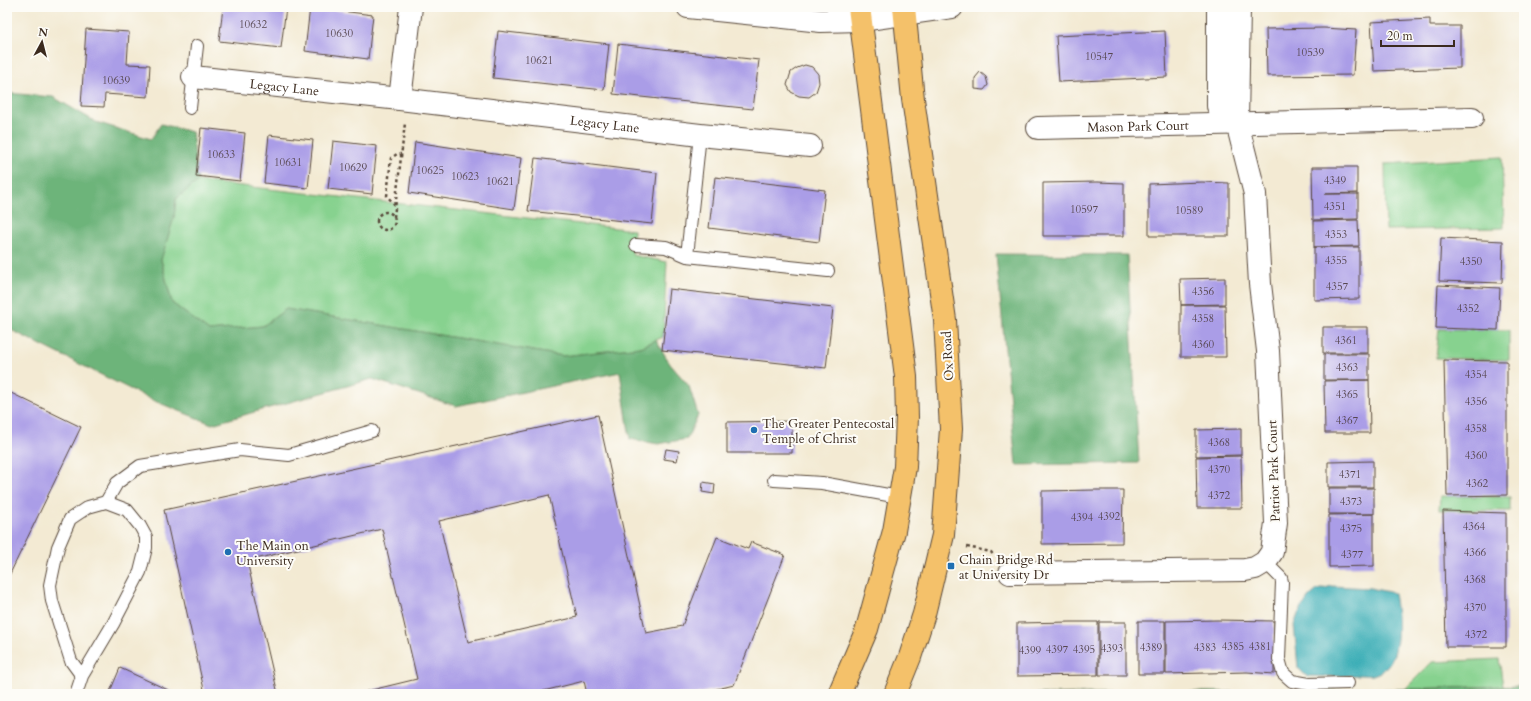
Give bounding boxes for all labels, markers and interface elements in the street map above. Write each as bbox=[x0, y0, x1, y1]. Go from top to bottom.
house number: 10632 bbox=[239, 17, 267, 32]
north arrow bbox=[22, 22, 62, 62]
scale bar bbox=[1381, 22, 1454, 48]
text: N bbox=[38, 25, 49, 41]
house number: 10630 bbox=[325, 26, 353, 41]
text: 20 m bbox=[1387, 28, 1414, 44]
house number: 10539 bbox=[1296, 45, 1324, 60]
house number: 10547 bbox=[1085, 49, 1113, 64]
house number: 10621 bbox=[525, 53, 553, 68]
house number: 10639 bbox=[102, 73, 130, 88]
street label: Legacy Lane bbox=[249, 75, 320, 100]
street label: Legacy Lane bbox=[569, 111, 641, 138]
street label: Mason Park Court bbox=[1087, 117, 1189, 137]
house number: 10633 bbox=[207, 147, 235, 162]
house number: 10631 bbox=[274, 155, 302, 170]
house number: 10629 bbox=[339, 160, 367, 175]
house number: 10625 bbox=[416, 163, 444, 178]
house number: 10623 bbox=[451, 169, 479, 184]
house number: 4349 bbox=[1324, 173, 1347, 188]
house number: 10621 bbox=[486, 174, 514, 189]
house number: 4351 bbox=[1324, 199, 1346, 214]
house number: 10597 bbox=[1070, 202, 1098, 217]
house number: 10589 bbox=[1175, 203, 1203, 218]
house number: 4353 bbox=[1325, 227, 1348, 242]
house number: 4355 bbox=[1325, 253, 1347, 268]
house number: 4350 bbox=[1460, 254, 1483, 269]
house number: 4357 bbox=[1326, 279, 1349, 294]
house number: 4356 bbox=[1192, 284, 1215, 299]
house number: 4352 bbox=[1457, 301, 1480, 316]
house number: 4358 bbox=[1192, 311, 1214, 326]
street label: Ox Road bbox=[938, 331, 958, 381]
house number: 4361 bbox=[1335, 333, 1357, 348]
house number: 4360 bbox=[1192, 337, 1215, 352]
house number: 4363 bbox=[1336, 360, 1359, 375]
house number: 4354 bbox=[1465, 367, 1488, 382]
house number: 4365 bbox=[1336, 387, 1358, 402]
house number: 4356 bbox=[1465, 394, 1488, 409]
house number: 4367 bbox=[1336, 413, 1359, 428]
place label: The Greater Pentecostal Temple of Christ bbox=[762, 415, 895, 448]
street label: Patriot Park Court bbox=[1263, 420, 1285, 522]
house number: 4358 bbox=[1465, 421, 1487, 436]
marker: The Greater Pentecostal Temple of Christ bbox=[749, 425, 759, 435]
house number: 4368 bbox=[1208, 435, 1230, 450]
house number: 4360 bbox=[1465, 448, 1488, 463]
house number: 4370 bbox=[1208, 462, 1231, 477]
house number: 4371 bbox=[1339, 467, 1361, 482]
house number: 4362 bbox=[1466, 476, 1489, 491]
house number: 4372 bbox=[1208, 488, 1231, 503]
house number: 4373 bbox=[1340, 494, 1363, 509]
house number: 4392 bbox=[1098, 509, 1121, 524]
house number: 4394 bbox=[1071, 510, 1094, 525]
house number: 4364 bbox=[1463, 519, 1486, 534]
house number: 4375 bbox=[1340, 521, 1362, 536]
place label: The Main on University bbox=[236, 537, 309, 570]
house number: 4366 bbox=[1464, 545, 1487, 560]
marker: The Main on University bbox=[223, 547, 233, 557]
house number: 4377 bbox=[1341, 547, 1364, 562]
place label: Chain Bridge Rd at University Dr bbox=[959, 551, 1053, 584]
marker: Chain Bridge Rd at University Dr bbox=[946, 561, 956, 571]
house number: 4368 bbox=[1464, 572, 1486, 587]
house number: 4370 bbox=[1464, 600, 1487, 615]
house number: 4372 bbox=[1465, 627, 1488, 642]
house number: 4385 bbox=[1222, 639, 1244, 654]
house number: 4381 bbox=[1249, 639, 1271, 654]
house number: 4389 bbox=[1140, 640, 1163, 655]
house number: 4383 bbox=[1194, 640, 1217, 655]
house number: 4393 bbox=[1101, 641, 1124, 656]
house number: 4397 bbox=[1046, 642, 1069, 657]
house number: 4395 bbox=[1073, 642, 1095, 657]
house number: 4399 bbox=[1019, 643, 1042, 658]

